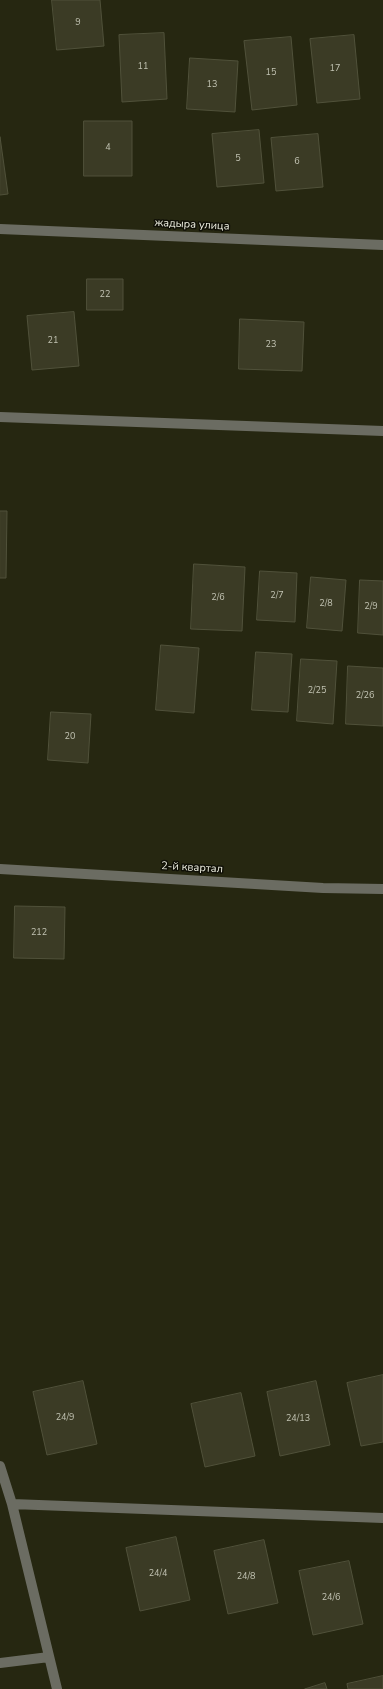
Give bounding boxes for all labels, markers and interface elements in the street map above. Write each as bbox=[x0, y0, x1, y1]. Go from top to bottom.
house number: 9 bbox=[75, 18, 81, 28]
house number: 11 bbox=[138, 62, 148, 72]
house number: 17 bbox=[330, 64, 340, 74]
house number: 15 bbox=[266, 68, 276, 78]
house number: 13 bbox=[207, 80, 217, 90]
house number: 4 bbox=[105, 143, 111, 153]
house number: 5 bbox=[235, 154, 241, 164]
house number: 6 bbox=[294, 157, 300, 167]
street label: жадыра улица bbox=[154, 216, 230, 234]
house number: 22 bbox=[100, 290, 110, 300]
house number: 21 bbox=[48, 336, 58, 346]
house number: 23 bbox=[266, 340, 276, 350]
house number: 2/7 bbox=[270, 591, 284, 601]
house number: 2/6 bbox=[211, 593, 225, 603]
house number: 2/8 bbox=[319, 599, 333, 609]
house number: 2/9 bbox=[364, 602, 378, 612]
house number: 2/25 bbox=[308, 686, 326, 696]
house number: 2/26 bbox=[356, 691, 374, 701]
house number: 20 bbox=[65, 732, 75, 742]
street label: 2-й квартал bbox=[161, 860, 223, 876]
house number: 212 bbox=[31, 928, 47, 938]
house number: 24/9 bbox=[56, 1413, 74, 1423]
house number: 24/13 bbox=[286, 1414, 310, 1424]
house number: 24/4 bbox=[149, 1569, 167, 1579]
house number: 24/8 bbox=[237, 1572, 255, 1582]
house number: 24/6 bbox=[322, 1593, 340, 1603]

